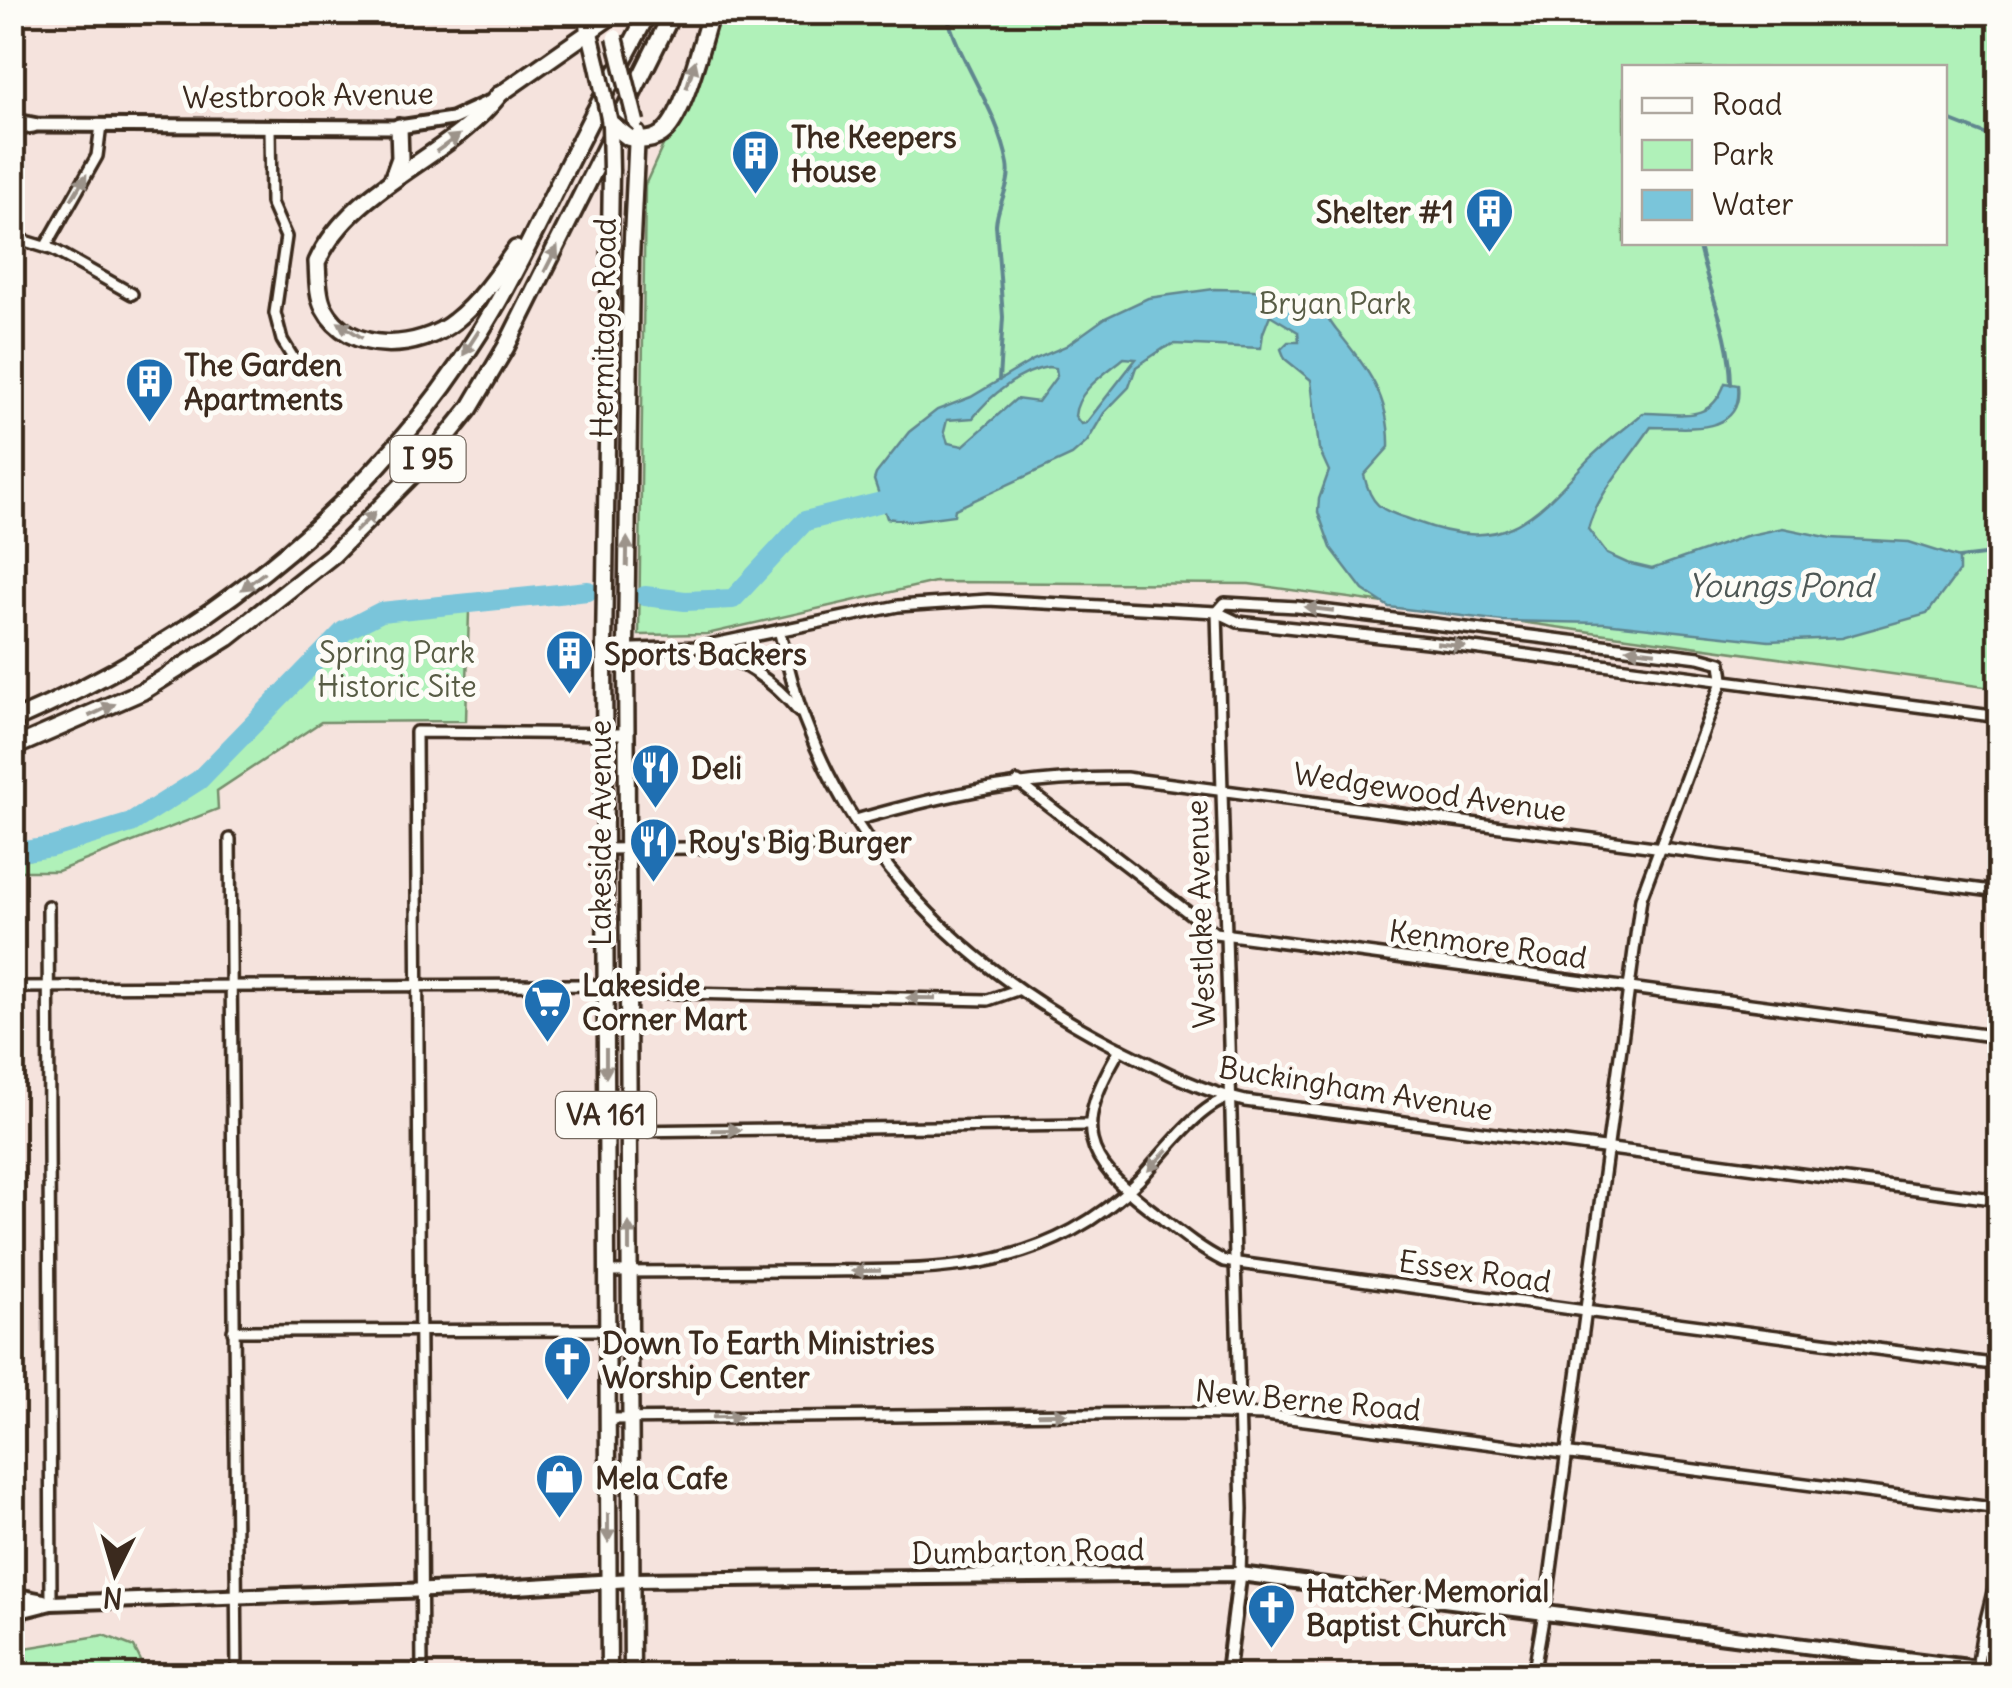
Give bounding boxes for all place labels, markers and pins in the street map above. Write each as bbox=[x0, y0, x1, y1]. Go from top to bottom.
place label: The Keepers House bbox=[791, 118, 957, 190]
building icon: The Keepers House bbox=[730, 128, 782, 196]
building icon: Shelter #1 bbox=[1463, 186, 1515, 254]
place label: Shelter #1 bbox=[1316, 193, 1454, 231]
place label: The Garden Apartments bbox=[184, 346, 343, 418]
building icon: The Garden Apartments bbox=[123, 356, 175, 424]
building icon: Sports Backers bbox=[543, 628, 595, 696]
place label: Sports Backers bbox=[604, 635, 807, 673]
restaurant icon: Deli bbox=[630, 742, 682, 810]
place label: Deli bbox=[691, 749, 742, 787]
restaurant icon: Roy's Big Burger bbox=[627, 816, 679, 884]
place label: Roy's Big Burger bbox=[688, 823, 912, 861]
place label: Lakeside Corner Mart bbox=[582, 966, 747, 1038]
supermarket icon: Lakeside Corner Mart bbox=[521, 976, 573, 1044]
place label: Down To Earth Ministries Worship Center bbox=[602, 1324, 935, 1396]
church icon: Down To Earth Ministries Worship Center bbox=[541, 1334, 593, 1402]
shop icon: Mela Cafe bbox=[534, 1452, 586, 1520]
place label: Mela Cafe bbox=[595, 1459, 728, 1497]
place label: Hatcher Memorial Baptist Church bbox=[1306, 1572, 1549, 1644]
church icon: Hatcher Memorial Baptist Church bbox=[1245, 1582, 1297, 1650]

